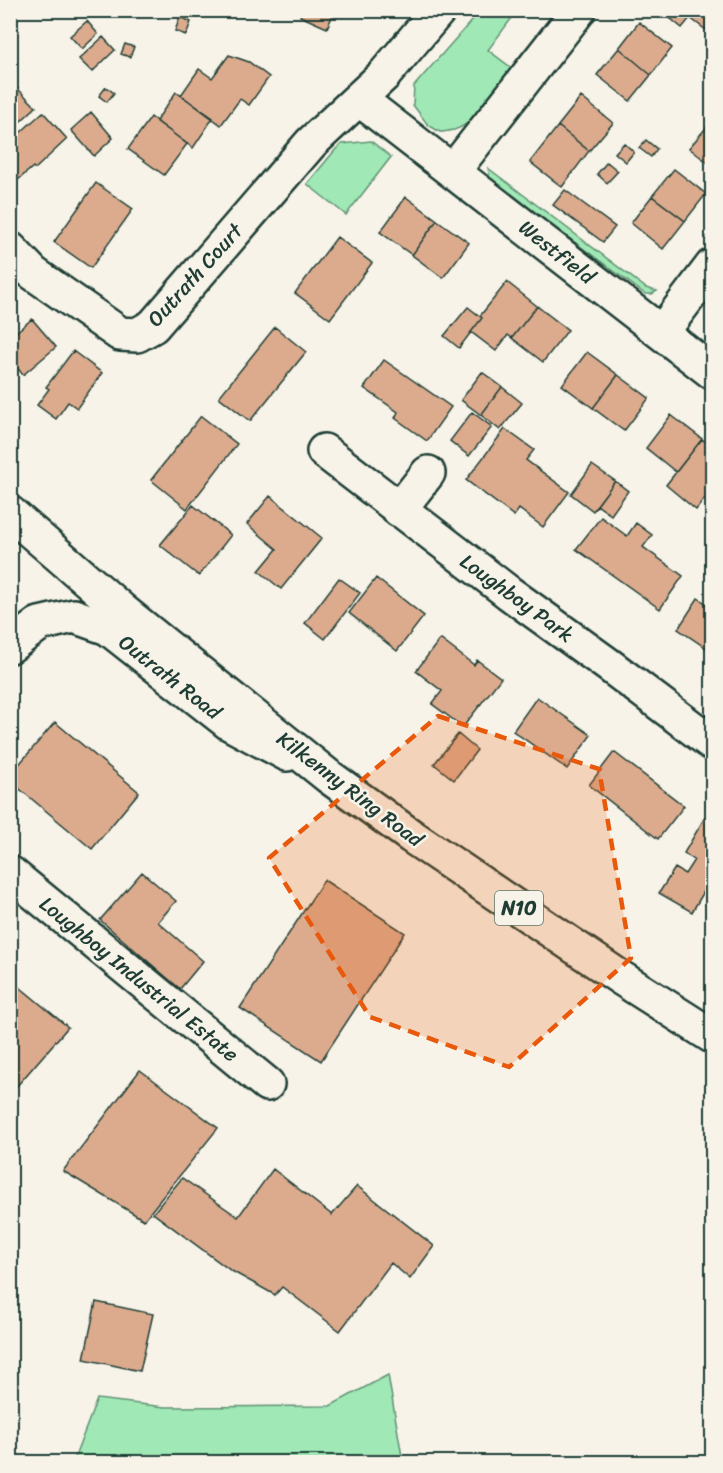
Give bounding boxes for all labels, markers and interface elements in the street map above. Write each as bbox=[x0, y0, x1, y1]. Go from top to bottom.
street label: Westfield bbox=[510, 210, 605, 296]
street label: Outrath Court bbox=[137, 213, 254, 336]
street label: Loughboy Park bbox=[452, 543, 582, 653]
street label: Outrath Road bbox=[110, 624, 232, 731]
street label: Kilkenny Ring Road bbox=[268, 721, 434, 858]
street label: Loughboy Industrial Estate bbox=[30, 886, 248, 1072]
road number: N10 bbox=[495, 891, 543, 925]

